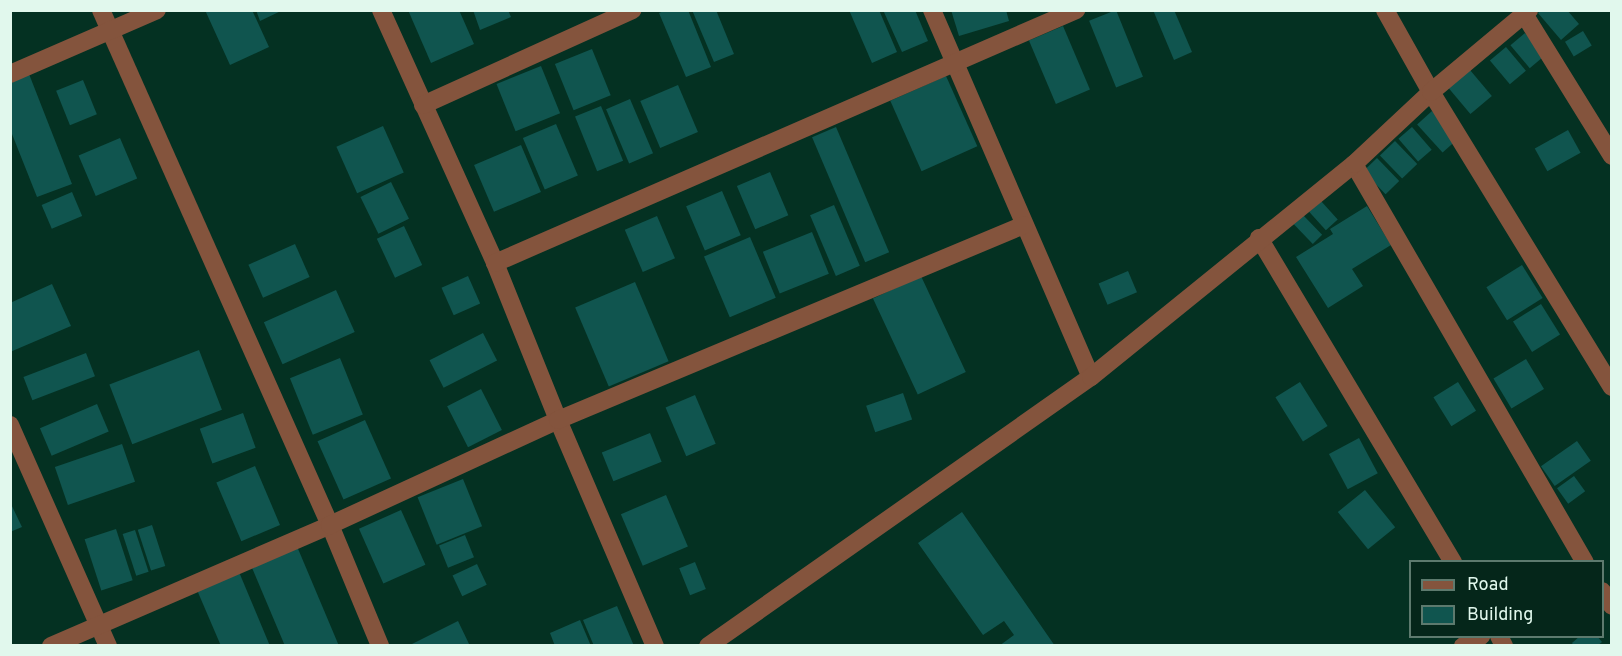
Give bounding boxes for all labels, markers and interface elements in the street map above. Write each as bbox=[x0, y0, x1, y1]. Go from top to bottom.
legend bbox=[1409, 560, 1604, 638]
text: Road bbox=[1467, 574, 1509, 597]
text: Building bbox=[1467, 604, 1533, 627]

